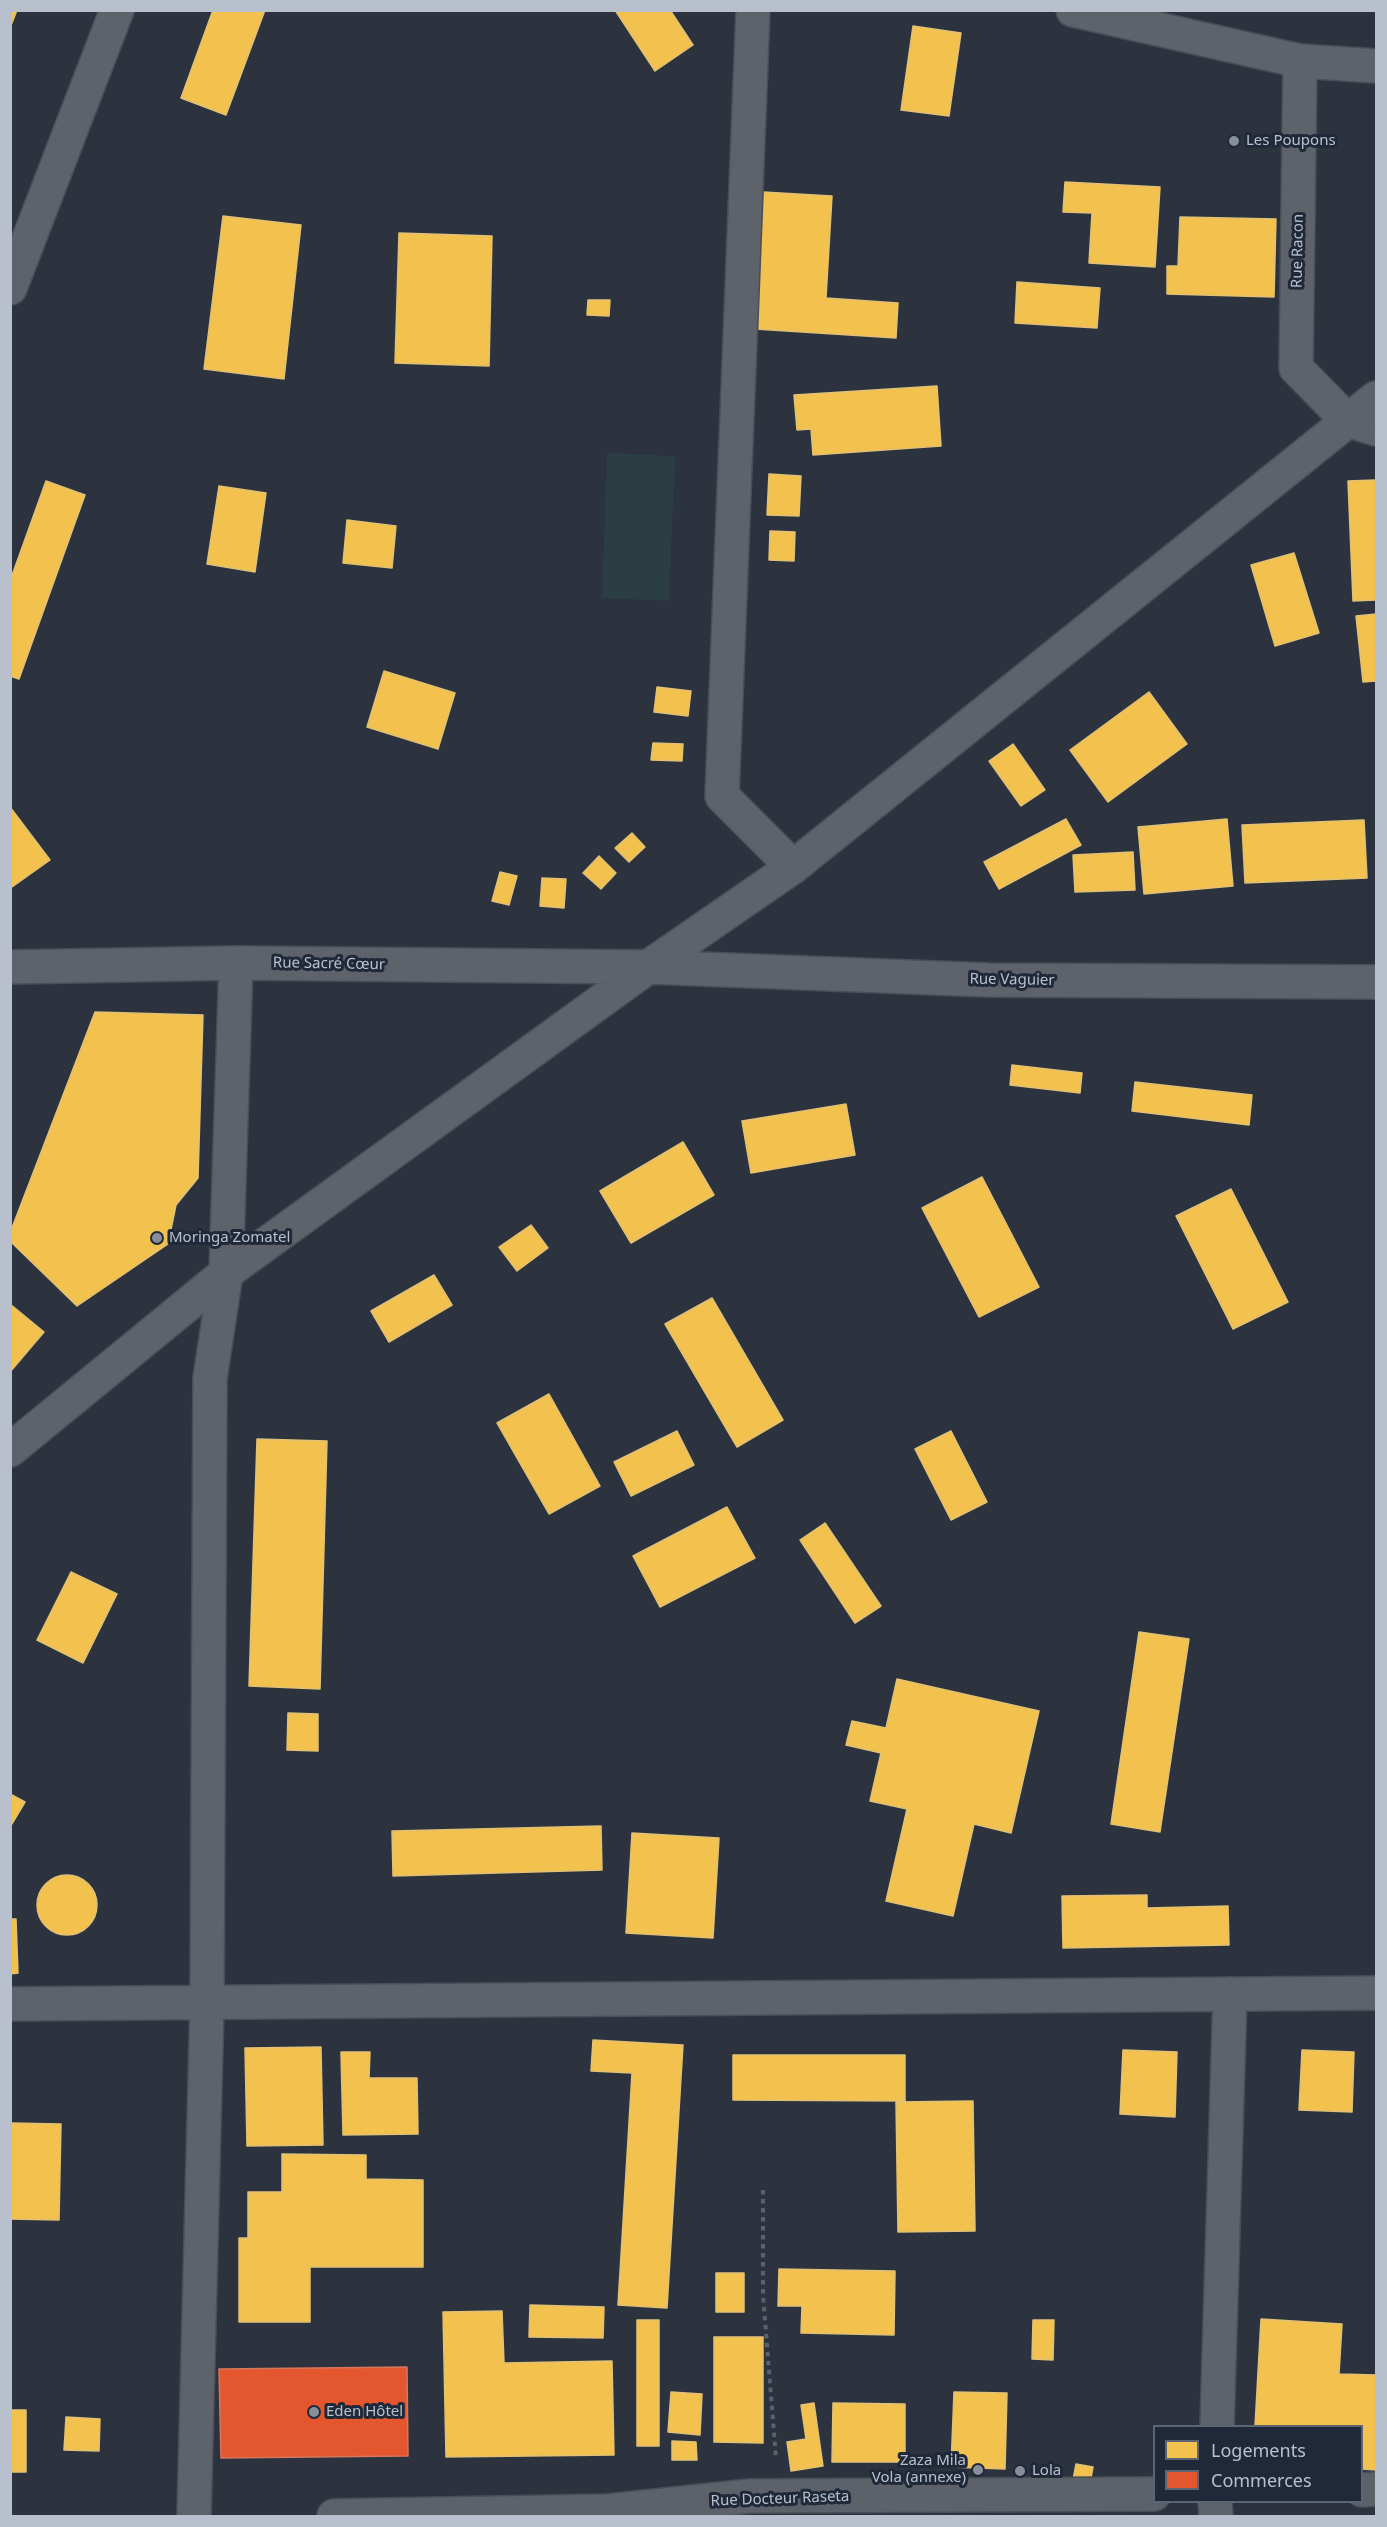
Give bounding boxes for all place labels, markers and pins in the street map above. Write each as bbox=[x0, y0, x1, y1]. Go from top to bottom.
place label: Les Poupons bbox=[1246, 132, 1336, 150]
marker: Les Poupons bbox=[1227, 134, 1241, 148]
place label: Moringa Zomatel bbox=[169, 1229, 290, 1247]
marker: Moringa Zomatel bbox=[150, 1231, 164, 1245]
place label: Eden Hôtel bbox=[326, 2403, 403, 2421]
marker: Eden Hôtel bbox=[307, 2405, 321, 2419]
place label: Zaza Mila Vola (annexe) bbox=[872, 2452, 966, 2487]
place label: Lola bbox=[1032, 2462, 1061, 2480]
marker: Zaza Mila Vola (annexe) bbox=[971, 2463, 985, 2477]
marker: Lola bbox=[1013, 2464, 1027, 2478]

